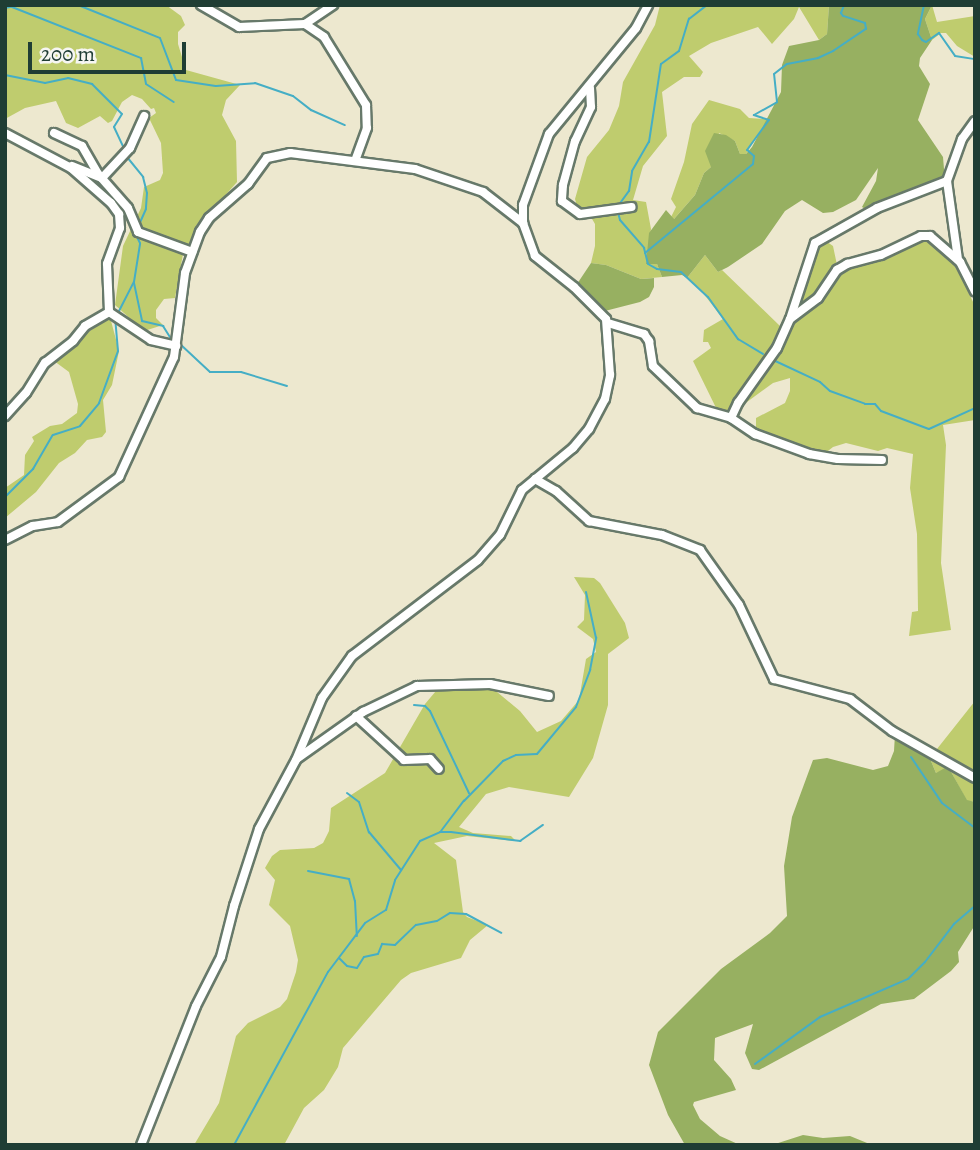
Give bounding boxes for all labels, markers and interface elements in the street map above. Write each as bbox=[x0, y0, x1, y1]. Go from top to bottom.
scale bar bbox=[32, 28, 189, 72]
text: 200 m bbox=[41, 40, 95, 68]

